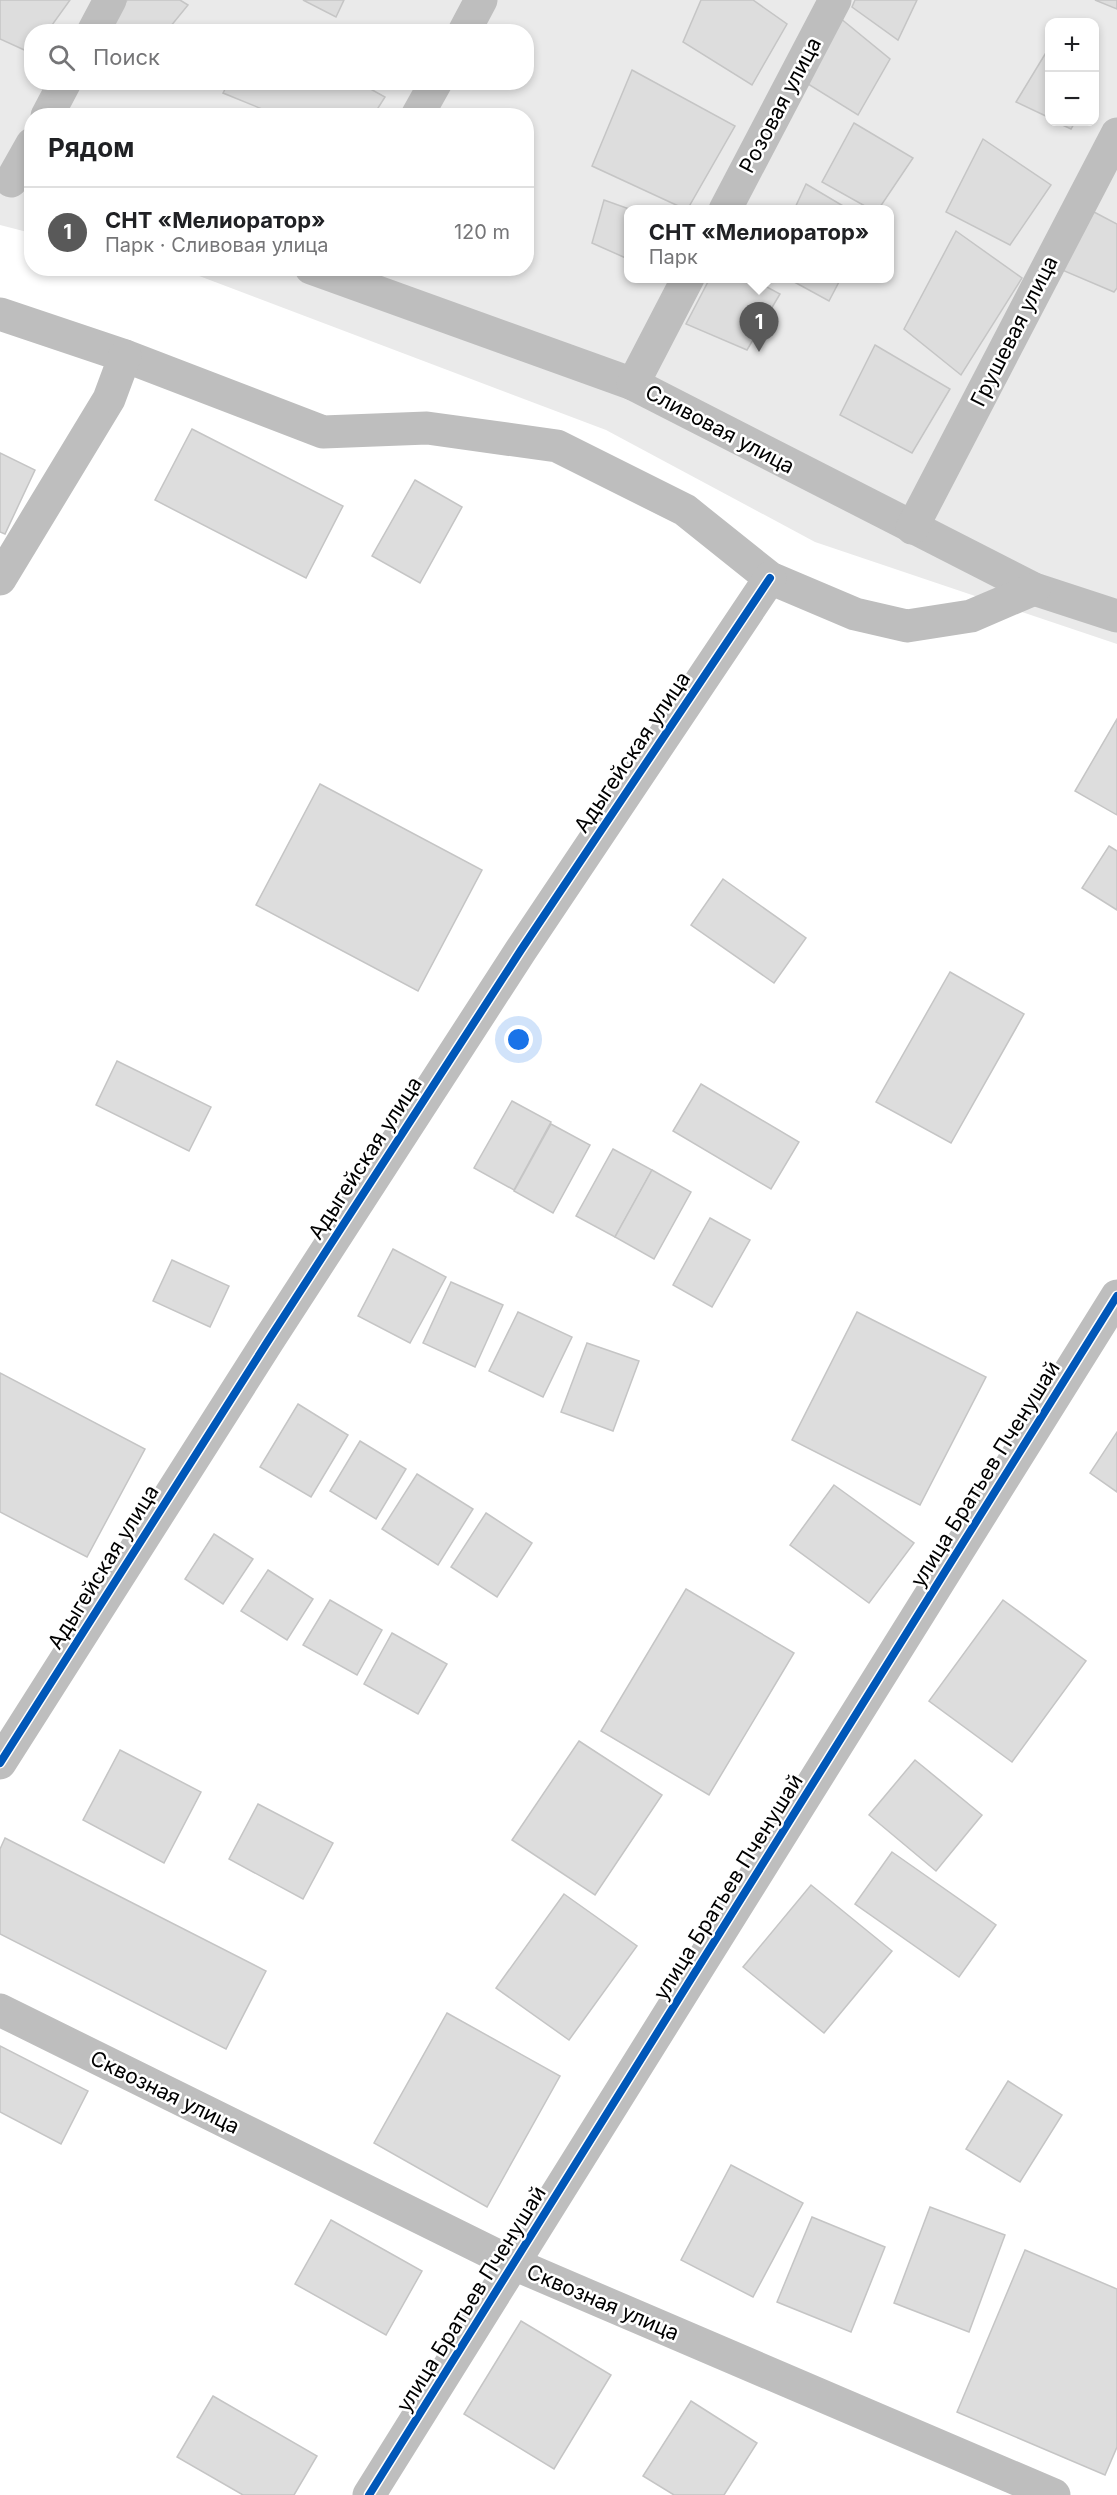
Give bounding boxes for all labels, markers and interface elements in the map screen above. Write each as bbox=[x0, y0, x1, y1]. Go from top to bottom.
map controls bbox=[1045, 18, 1099, 126]
button: + bbox=[1045, 18, 1099, 72]
search box bbox=[24, 24, 534, 90]
street label: Розовая улица bbox=[734, 33, 826, 177]
icon: search bbox=[45, 41, 78, 74]
text: Поиск bbox=[93, 44, 160, 70]
button: − bbox=[1045, 72, 1099, 126]
text: Рядом bbox=[48, 132, 134, 163]
popup bbox=[624, 205, 894, 283]
text: СНТ «Мелиоратор» bbox=[105, 207, 326, 233]
text: СНТ «Мелиоратор» bbox=[649, 219, 869, 245]
text: 1 bbox=[63, 220, 72, 244]
text: 120 m bbox=[454, 220, 510, 244]
text: Парк · Сливовая улица bbox=[105, 233, 329, 257]
text: Парк bbox=[649, 245, 698, 269]
street label: Грушевая улица bbox=[965, 252, 1063, 410]
pin: 1 bbox=[740, 302, 778, 352]
street label: Сливовая улица bbox=[641, 379, 799, 479]
street label: Адыгейская улица bbox=[569, 667, 695, 837]
your location bbox=[504, 1025, 533, 1054]
street label: Адыгейская улица bbox=[303, 1072, 427, 1244]
street label: улица Братьев Пченушай bbox=[905, 1356, 1065, 1592]
street label: Адыгейская улица bbox=[42, 1480, 164, 1654]
street label: улица Братьев Пченушай bbox=[648, 1769, 808, 2005]
street label: Сквозная улица bbox=[86, 2045, 244, 2139]
street label: улица Братьев Пченушай bbox=[391, 2181, 551, 2417]
street label: Сквозная улица bbox=[523, 2259, 683, 2345]

